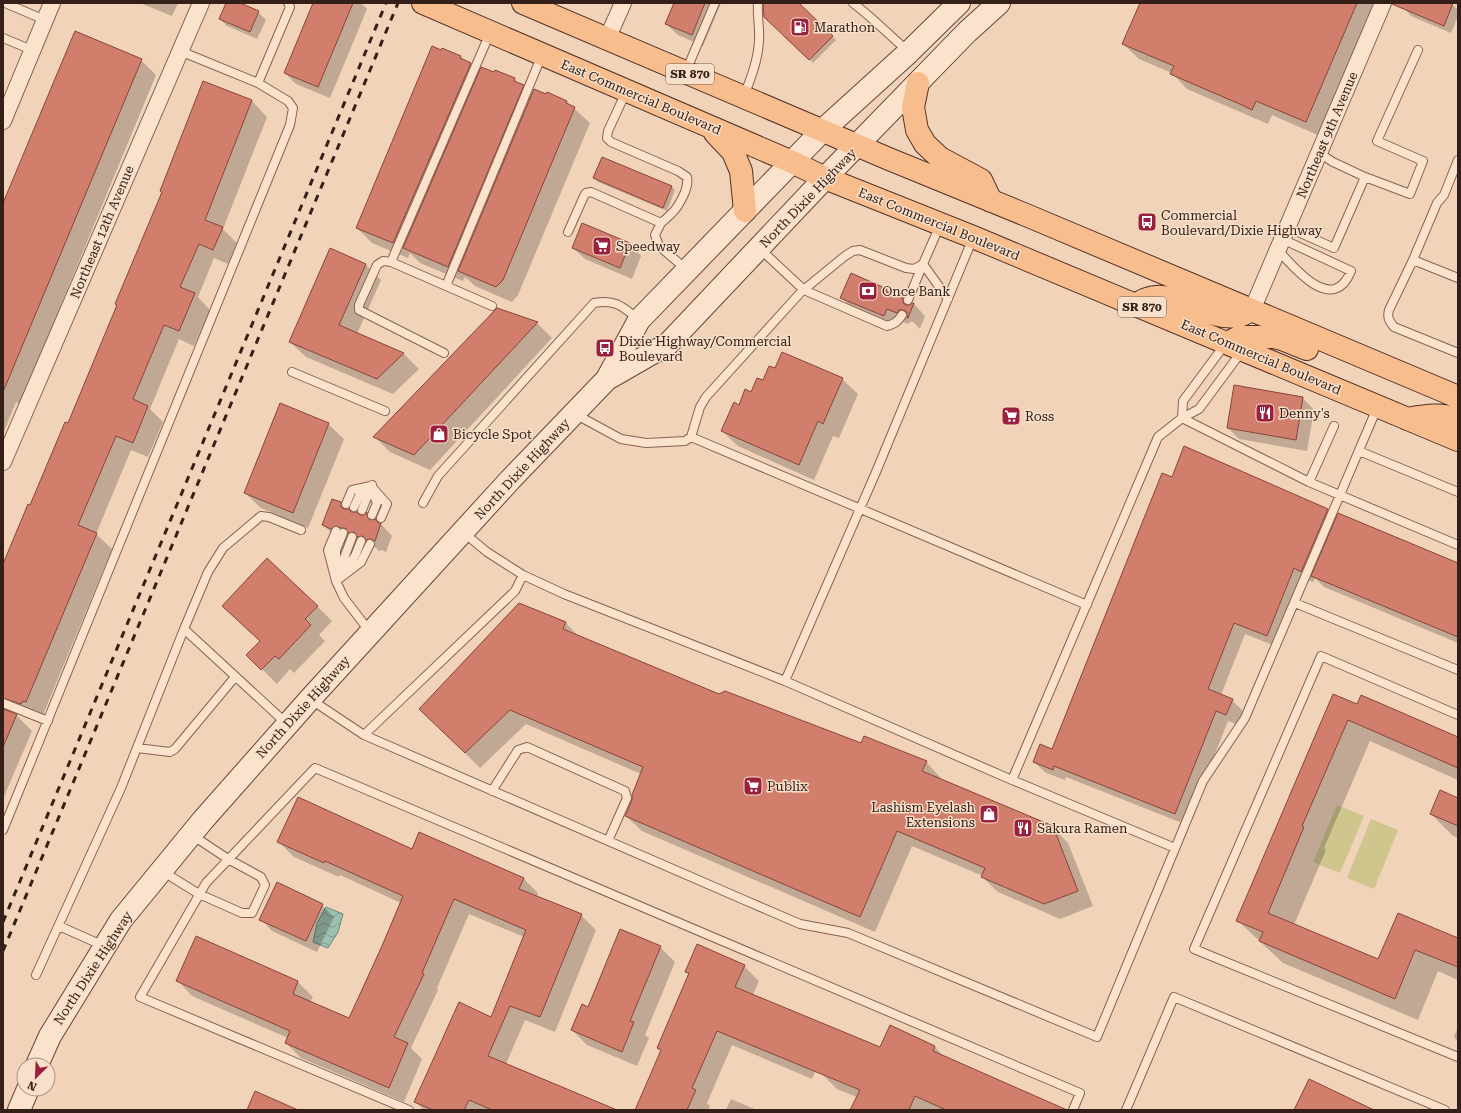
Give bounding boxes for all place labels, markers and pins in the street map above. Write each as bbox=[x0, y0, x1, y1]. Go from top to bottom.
fuel station icon: Marathon bbox=[789, 16, 811, 38]
place label: Marathon bbox=[814, 20, 876, 35]
place label: Commercial Boulevard/Dixie Highway bbox=[1161, 208, 1323, 238]
bus stop icon: Commercial Boulevard/Dixie Highway bbox=[1136, 211, 1158, 233]
supermarket icon: Speedway bbox=[591, 235, 613, 257]
place label: Speedway bbox=[616, 239, 681, 254]
bank icon: Once Bank bbox=[857, 280, 879, 302]
place label: Once Bank bbox=[882, 284, 951, 299]
place label: Dixie Highway/Commercial Boulevard bbox=[619, 334, 791, 364]
bus stop icon: Dixie Highway/Commercial Boulevard bbox=[594, 337, 616, 359]
restaurant icon: Denny's bbox=[1254, 402, 1276, 424]
supermarket icon: Ross bbox=[1000, 405, 1022, 427]
place label: Denny's bbox=[1279, 406, 1330, 421]
place label: Ross bbox=[1025, 409, 1054, 424]
shop icon: Bicycle Spot bbox=[428, 423, 450, 445]
place label: Bicycle Spot bbox=[453, 427, 532, 442]
supermarket icon: Publix bbox=[742, 775, 764, 797]
place label: Publix bbox=[767, 779, 808, 794]
place label: Lashism Eyelash Extensions bbox=[871, 800, 976, 830]
shop icon: Lashism Eyelash Extensions bbox=[978, 803, 1000, 825]
restaurant icon: Sakura Ramen bbox=[1012, 817, 1034, 839]
place label: Sakura Ramen bbox=[1037, 821, 1128, 836]

